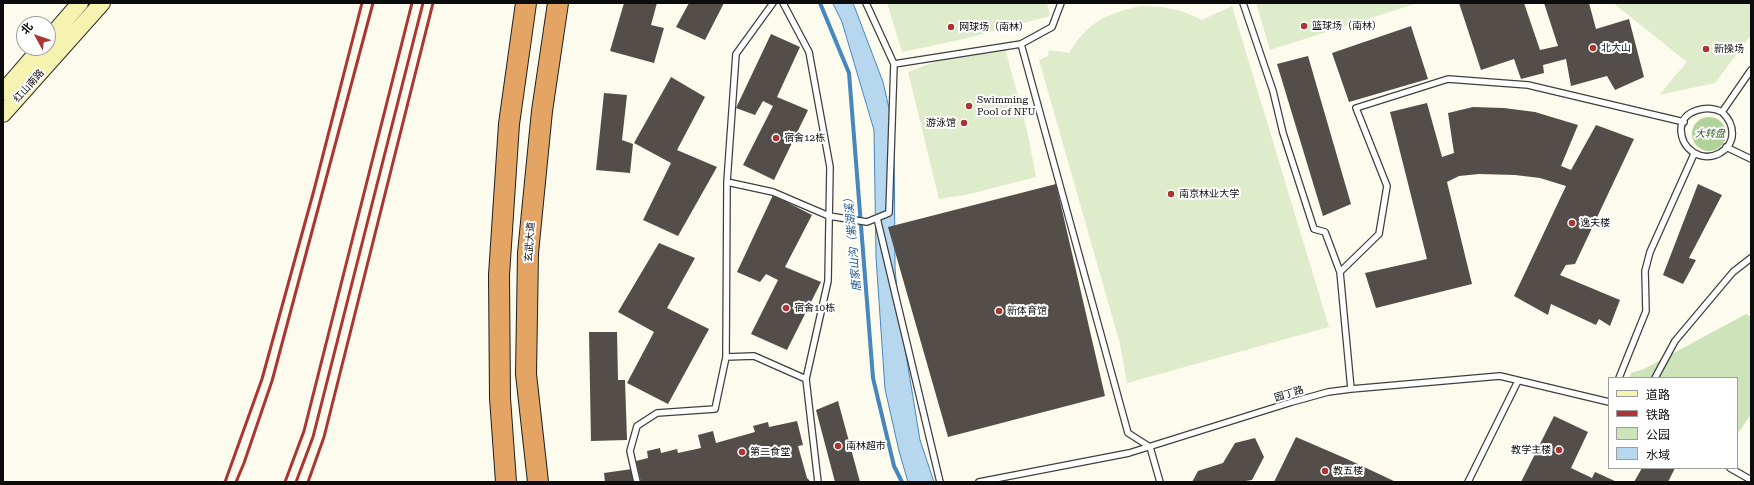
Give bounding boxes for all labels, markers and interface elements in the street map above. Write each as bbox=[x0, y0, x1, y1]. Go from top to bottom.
north arrow bbox=[16, 16, 56, 56]
text: 北 bbox=[19, 20, 36, 37]
place label: 篮球场（南林） bbox=[1312, 20, 1382, 32]
place label: 网球场（南林） bbox=[959, 21, 1029, 33]
marker: 篮球场（南林） bbox=[1299, 21, 1309, 31]
marker: 网球场（南林） bbox=[946, 22, 956, 32]
place label: 北大山 bbox=[1601, 42, 1631, 54]
marker: 北大山 bbox=[1588, 43, 1598, 53]
place label: 新操场 bbox=[1714, 43, 1744, 55]
marker: 新操场 bbox=[1701, 44, 1711, 54]
street label: 红山南路 bbox=[11, 67, 47, 105]
place label: Swimming Pool of NFU bbox=[977, 94, 1036, 118]
marker: Swimming Pool of NFU bbox=[964, 101, 974, 111]
place label: 游泳馆 bbox=[926, 117, 956, 129]
marker: 游泳馆 bbox=[959, 118, 969, 128]
park label: 大转盘 bbox=[1695, 128, 1725, 140]
place label: 宿舍12栋 bbox=[784, 132, 825, 144]
marker: 宿舍12栋 bbox=[771, 133, 781, 143]
place label: 南京林业大学 bbox=[1179, 188, 1239, 200]
marker: 南京林业大学 bbox=[1166, 189, 1176, 199]
water label: 唐家山沟（紫湖溪） bbox=[842, 192, 864, 292]
place label: 逸夫楼 bbox=[1580, 217, 1610, 229]
marker: 逸夫楼 bbox=[1567, 218, 1577, 228]
street label: 玄武大道 bbox=[523, 222, 537, 262]
place label: 宿舍10栋 bbox=[794, 302, 835, 314]
marker: 宿舍10栋 bbox=[781, 303, 791, 313]
place label: 新体育馆 bbox=[1007, 305, 1047, 317]
marker: 新体育馆 bbox=[994, 306, 1004, 316]
legend bbox=[1608, 377, 1738, 469]
street label: 园丁路 bbox=[1273, 384, 1305, 404]
text: 道路 bbox=[1646, 388, 1670, 402]
text: 铁路 bbox=[1646, 408, 1670, 422]
text: 公园 bbox=[1646, 428, 1670, 442]
place label: 南林超市 bbox=[846, 440, 886, 452]
marker: 南林超市 bbox=[833, 441, 843, 451]
place label: 教学主楼 bbox=[1511, 444, 1551, 456]
marker: 教学主楼 bbox=[1554, 445, 1564, 455]
place label: 第二食堂 bbox=[750, 446, 790, 458]
marker: 第二食堂 bbox=[737, 447, 747, 457]
text: 水域 bbox=[1646, 448, 1670, 462]
place label: 教五楼 bbox=[1333, 465, 1363, 477]
marker: 教五楼 bbox=[1320, 466, 1330, 476]

